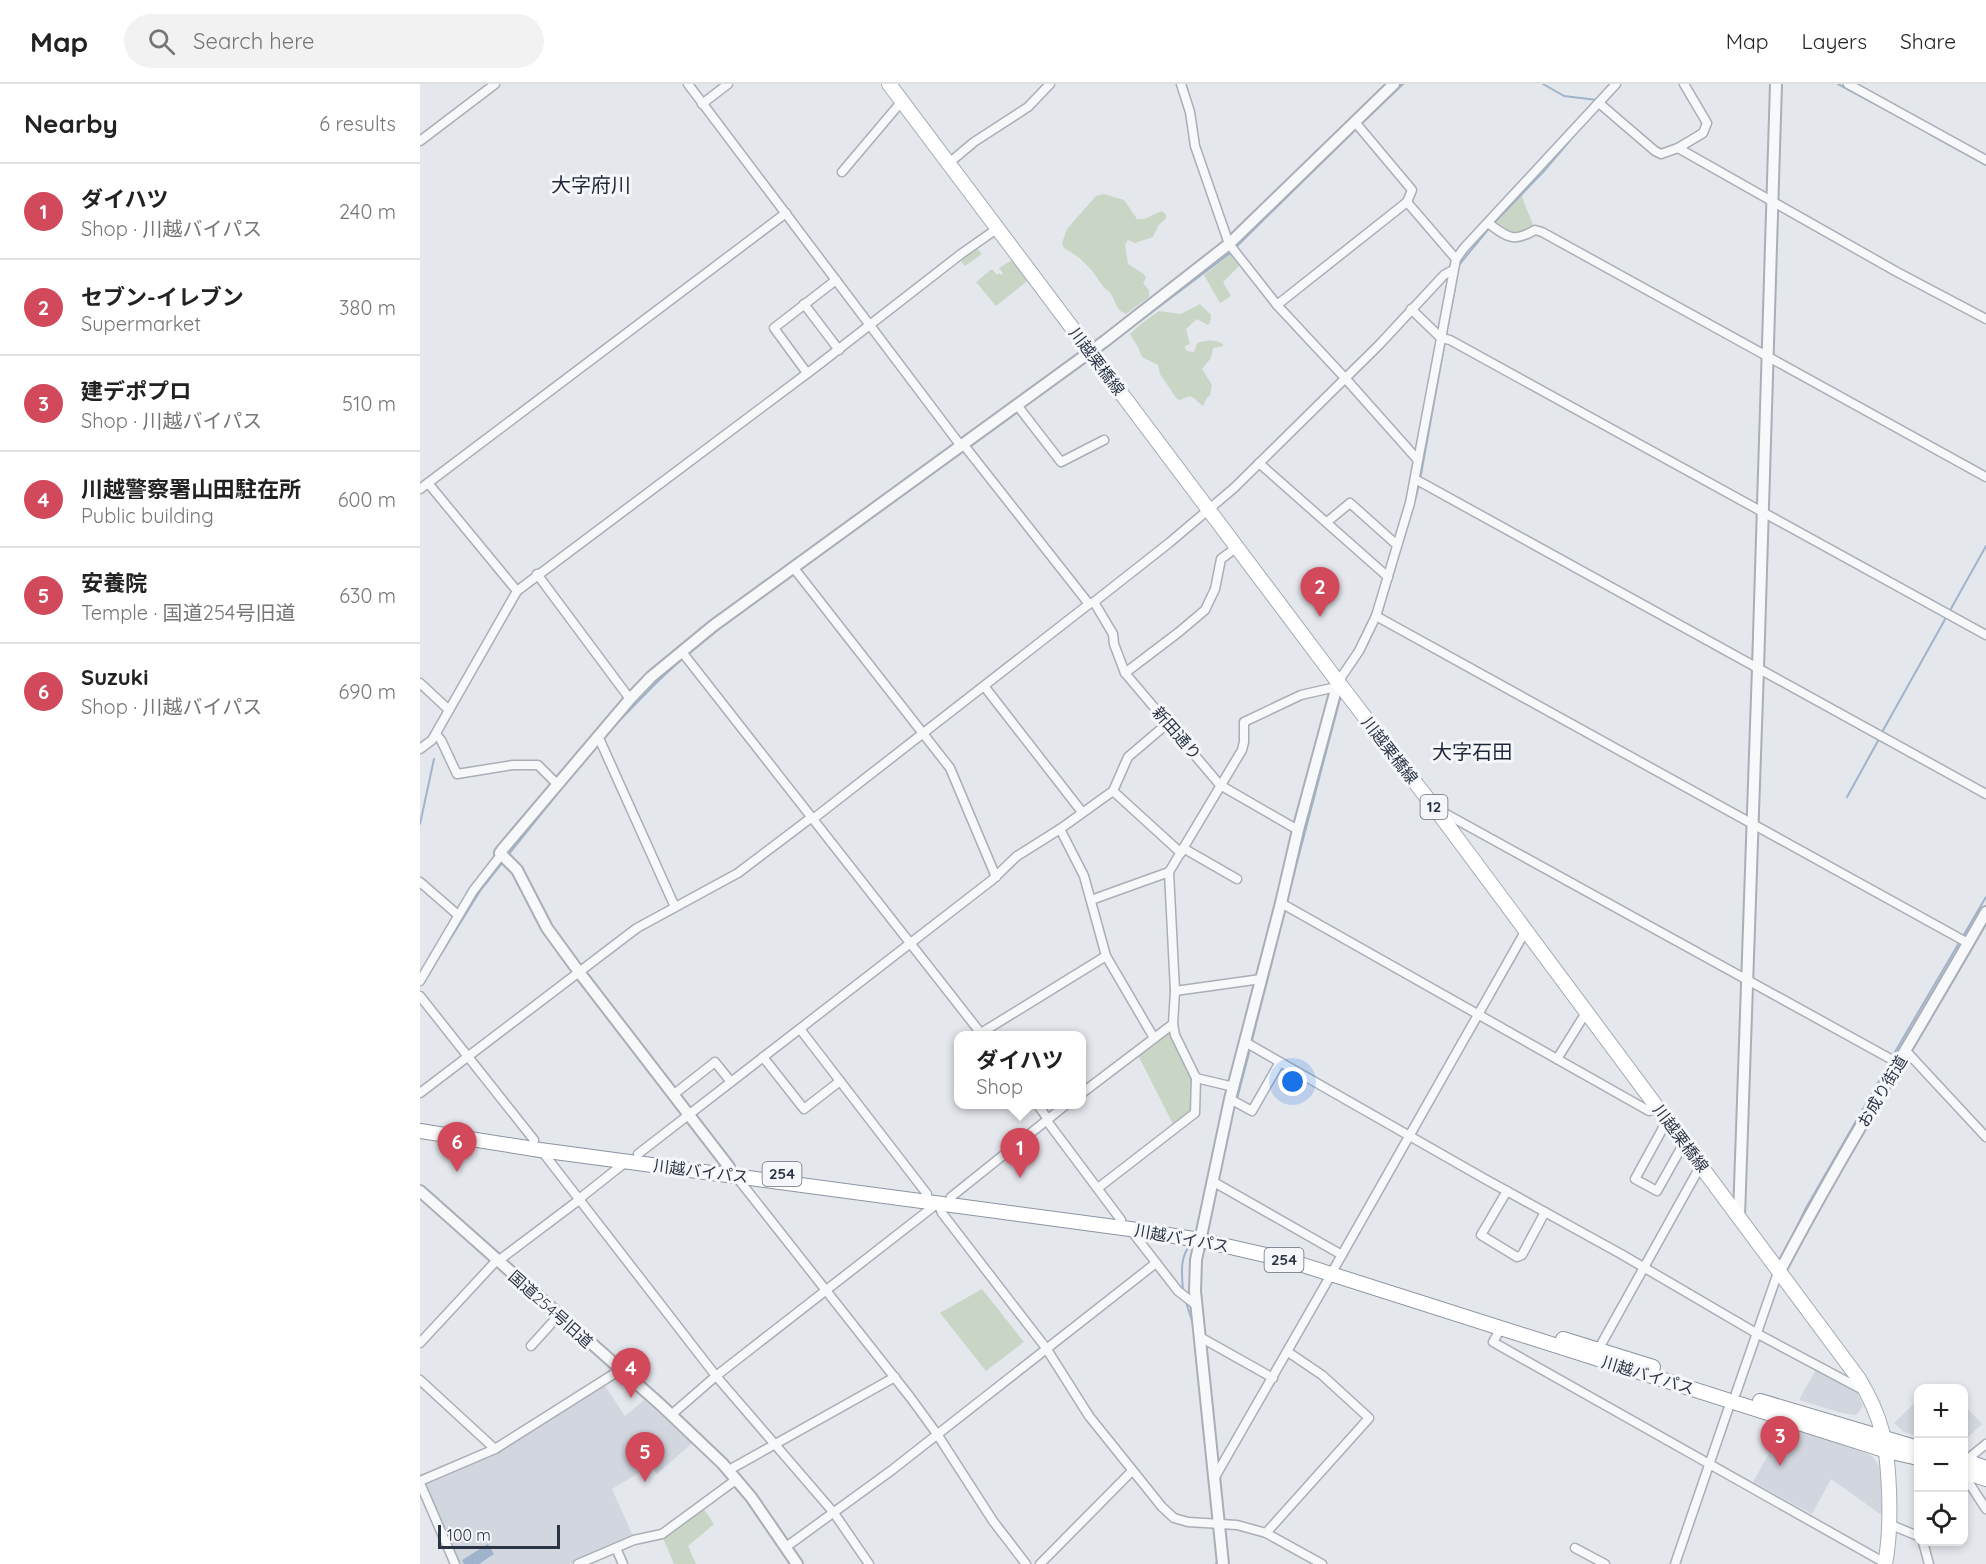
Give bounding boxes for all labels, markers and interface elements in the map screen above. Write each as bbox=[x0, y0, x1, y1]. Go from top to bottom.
search box bbox=[124, 14, 544, 68]
text: Map bbox=[30, 24, 88, 59]
icon: search bbox=[145, 25, 178, 58]
text: Search here bbox=[193, 27, 315, 55]
text: Map bbox=[1726, 28, 1769, 54]
text: Layers bbox=[1802, 28, 1867, 54]
text: Share bbox=[1900, 28, 1956, 54]
text: Nearby bbox=[24, 107, 118, 140]
text: 6 results bbox=[319, 111, 396, 136]
district label: 大字府川 bbox=[551, 172, 631, 197]
text: ダイハツ bbox=[81, 185, 169, 213]
text: 1 bbox=[40, 199, 47, 224]
text: 240 m bbox=[339, 199, 396, 224]
text: Shop · 川越バイパス bbox=[81, 216, 262, 241]
text: セブン-イレブン bbox=[81, 283, 244, 311]
text: 2 bbox=[38, 295, 49, 320]
text: 380 m bbox=[339, 295, 396, 320]
text: Supermarket bbox=[81, 311, 201, 336]
street label: 川越栗橋線 bbox=[1065, 323, 1129, 399]
text: 建デポプロ bbox=[81, 377, 191, 405]
text: 3 bbox=[38, 391, 49, 416]
text: 510 m bbox=[342, 391, 396, 416]
text: Shop · 川越バイパス bbox=[81, 408, 262, 433]
text: 川越警察署山田駐在所 bbox=[81, 475, 301, 503]
text: 4 bbox=[38, 487, 49, 512]
text: 600 m bbox=[338, 487, 396, 512]
text: Public building bbox=[81, 503, 214, 528]
pin: 2 bbox=[1300, 568, 1340, 617]
text: 安養院 bbox=[81, 569, 147, 597]
text: 5 bbox=[38, 583, 49, 608]
text: 630 m bbox=[339, 583, 396, 608]
text: Temple · 国道254号旧道 bbox=[81, 600, 295, 625]
text: Suzuki bbox=[81, 663, 148, 691]
text: 6 bbox=[38, 679, 49, 704]
text: 690 m bbox=[338, 679, 396, 704]
text: Shop · 川越バイパス bbox=[81, 694, 262, 719]
street label: 新田通り bbox=[1148, 702, 1206, 764]
street label: 川越栗橋線 bbox=[1357, 712, 1423, 788]
district label: 大字石田 bbox=[1432, 739, 1512, 764]
road number: 12 bbox=[1420, 795, 1448, 819]
popup bbox=[954, 1031, 1086, 1109]
text: ダイハツ bbox=[976, 1046, 1064, 1074]
street label: お成り街道 bbox=[1853, 1052, 1911, 1130]
your location bbox=[1278, 1067, 1307, 1096]
text: Shop bbox=[976, 1074, 1023, 1099]
street label: 川越栗橋線 bbox=[1649, 1100, 1713, 1176]
pin: 6 bbox=[438, 1122, 477, 1172]
pin: 1 bbox=[1000, 1128, 1040, 1178]
street label: 川越バイパス bbox=[652, 1155, 750, 1187]
road number: 254 bbox=[762, 1162, 802, 1186]
street label: 川越バイパス bbox=[1133, 1220, 1231, 1256]
road number: 254 bbox=[1264, 1248, 1304, 1272]
street label: 国道254号旧道 bbox=[505, 1266, 597, 1352]
pin: 4 bbox=[612, 1348, 650, 1398]
street label: 川越バイパス bbox=[1599, 1351, 1697, 1399]
map controls bbox=[1914, 1384, 1968, 1546]
button: + bbox=[1914, 1384, 1968, 1438]
pin: 3 bbox=[1760, 1416, 1800, 1466]
pin: 5 bbox=[626, 1432, 664, 1482]
button: − bbox=[1914, 1438, 1968, 1492]
button: locate bbox=[1914, 1492, 1968, 1546]
scale bar bbox=[438, 1522, 560, 1550]
text: 100 m bbox=[447, 1525, 491, 1545]

